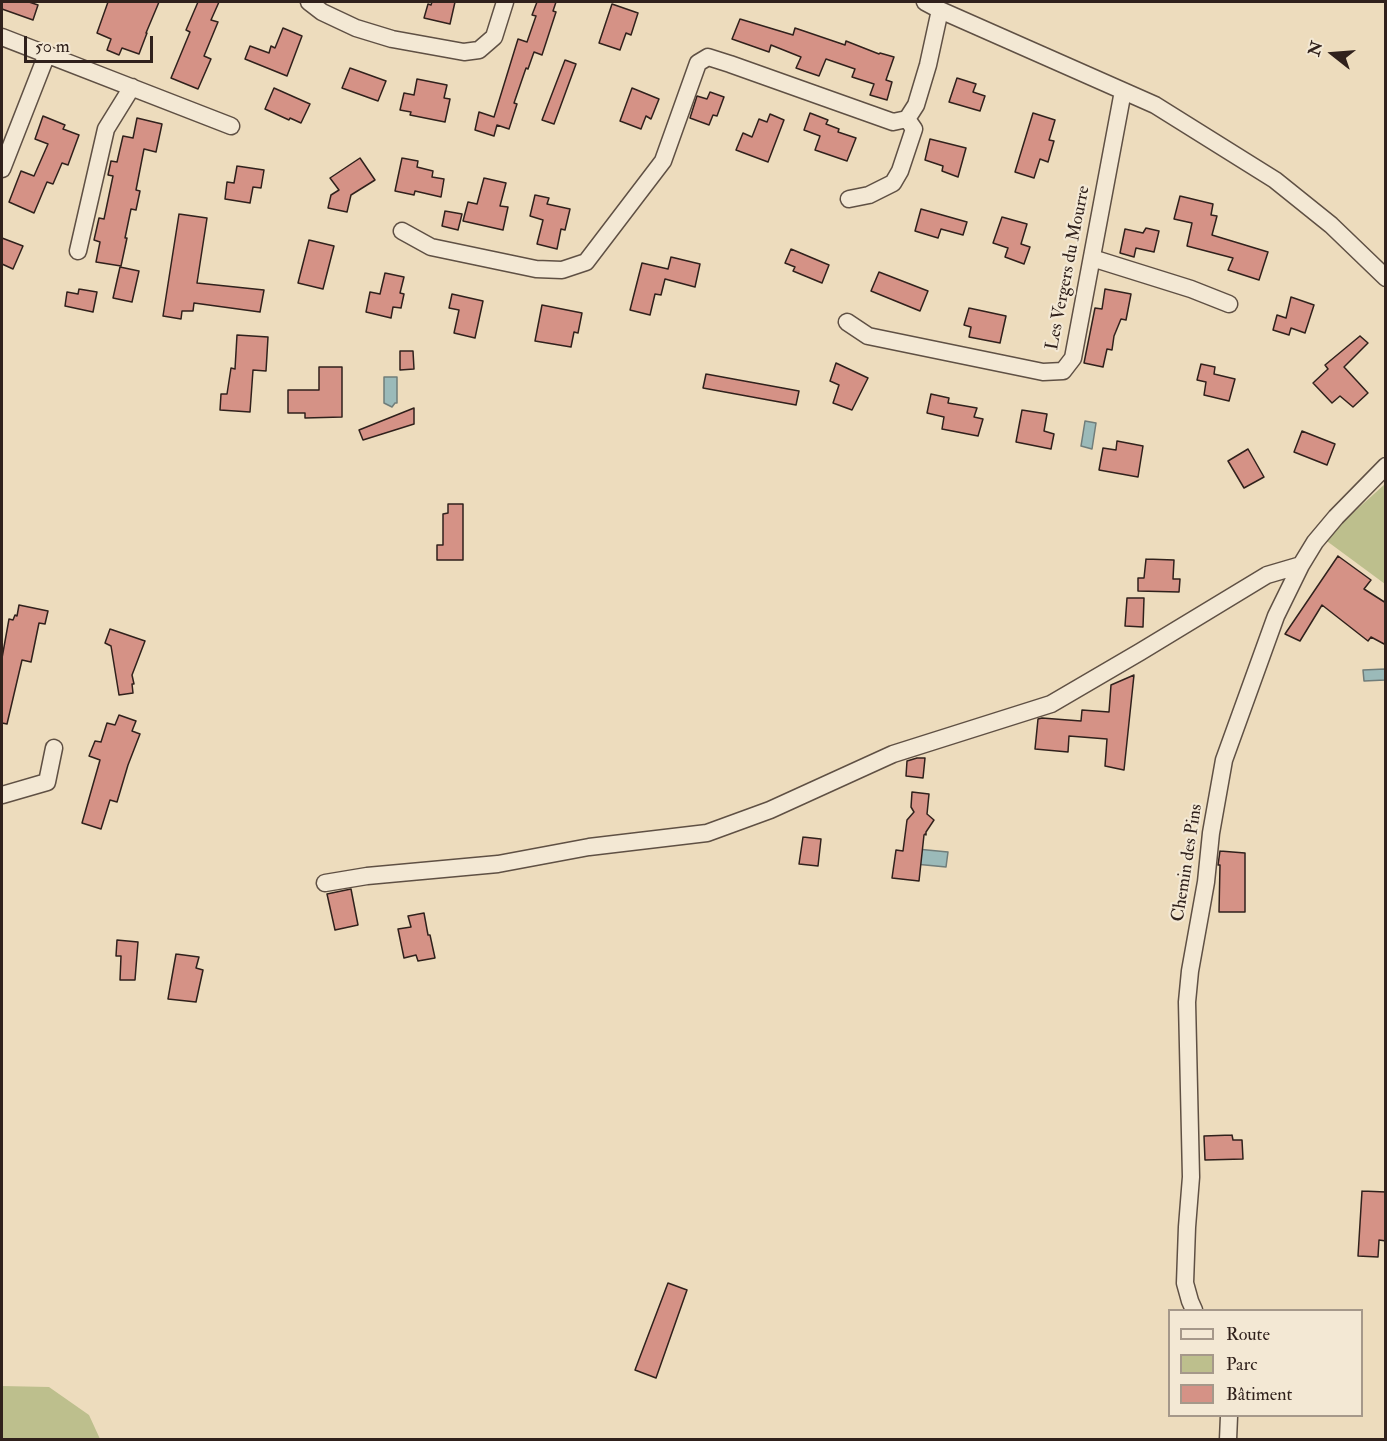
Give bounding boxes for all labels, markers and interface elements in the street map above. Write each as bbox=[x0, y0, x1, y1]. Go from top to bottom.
scale bar bbox=[27, 24, 156, 62]
north arrow bbox=[1303, 24, 1363, 84]
text: 50 m bbox=[35, 35, 70, 58]
text: N bbox=[1304, 39, 1327, 59]
street label: Les Vergers du Mourre bbox=[1042, 184, 1096, 352]
street label: Chemin des Pins bbox=[1168, 803, 1208, 923]
legend bbox=[1168, 1309, 1363, 1417]
text: Route bbox=[1226, 1323, 1270, 1346]
text: Parc bbox=[1226, 1353, 1257, 1376]
text: Bâtiment bbox=[1226, 1383, 1292, 1406]

